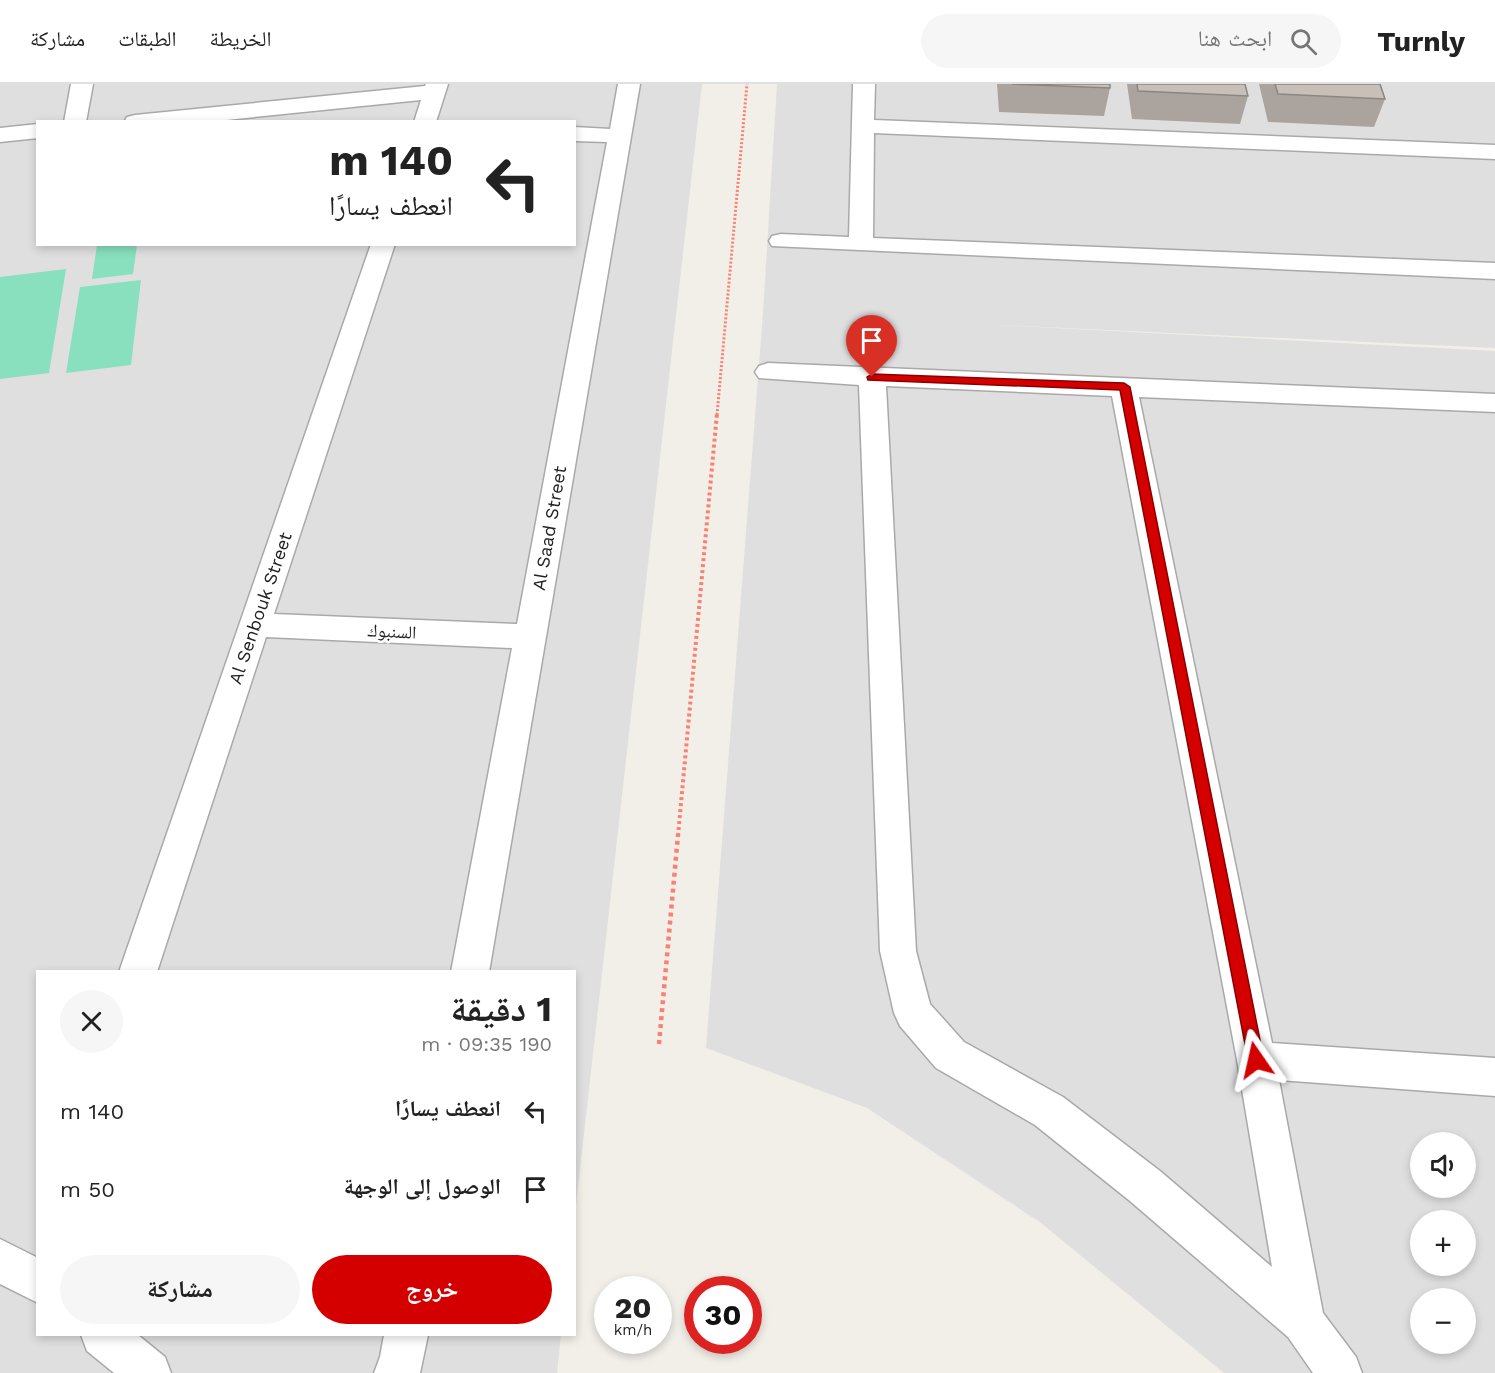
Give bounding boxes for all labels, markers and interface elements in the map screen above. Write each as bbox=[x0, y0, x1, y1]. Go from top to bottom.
search box bbox=[921, 14, 1341, 68]
icon: search bbox=[1287, 25, 1320, 58]
text: Turnly bbox=[1377, 25, 1465, 58]
text: مشاركة bbox=[30, 26, 85, 51]
text: الطبقات bbox=[118, 26, 177, 51]
text: الخريطة bbox=[210, 26, 271, 51]
text: ابحث هنا bbox=[1198, 26, 1272, 51]
text: 140 m bbox=[329, 136, 453, 185]
icon: left bbox=[474, 144, 552, 222]
text: انعطف يسارًا bbox=[329, 190, 453, 222]
pin bbox=[846, 315, 897, 377]
icon: arrive bbox=[855, 324, 888, 357]
street label: Al Saad Street bbox=[528, 464, 570, 592]
street label: Al Senbouk Street bbox=[224, 529, 296, 687]
street label: السنبوك bbox=[367, 619, 417, 643]
text: 1 دقيقة bbox=[451, 988, 552, 1030]
button: close bbox=[60, 990, 123, 1053]
position arrow bbox=[1224, 1028, 1288, 1092]
text: 190 m · 09:35 bbox=[421, 1032, 552, 1056]
icon: left bbox=[519, 1095, 552, 1128]
text: انعطف يسارًا bbox=[395, 1096, 501, 1121]
text: 140 m bbox=[60, 1099, 124, 1124]
map controls bbox=[1410, 1132, 1476, 1354]
button: sound bbox=[1410, 1132, 1476, 1198]
icon: arrive bbox=[519, 1173, 552, 1206]
text: الوصول إلى الوجهة bbox=[344, 1174, 501, 1199]
text: 50 m bbox=[60, 1177, 115, 1202]
button: + bbox=[1410, 1210, 1476, 1276]
button: مشاركة bbox=[60, 1255, 300, 1324]
button: خروج bbox=[312, 1255, 552, 1324]
speed limit sign: 30 bbox=[684, 1276, 762, 1354]
button: − bbox=[1410, 1288, 1476, 1354]
text: 20 bbox=[614, 1290, 652, 1325]
text: km/h bbox=[614, 1321, 652, 1339]

